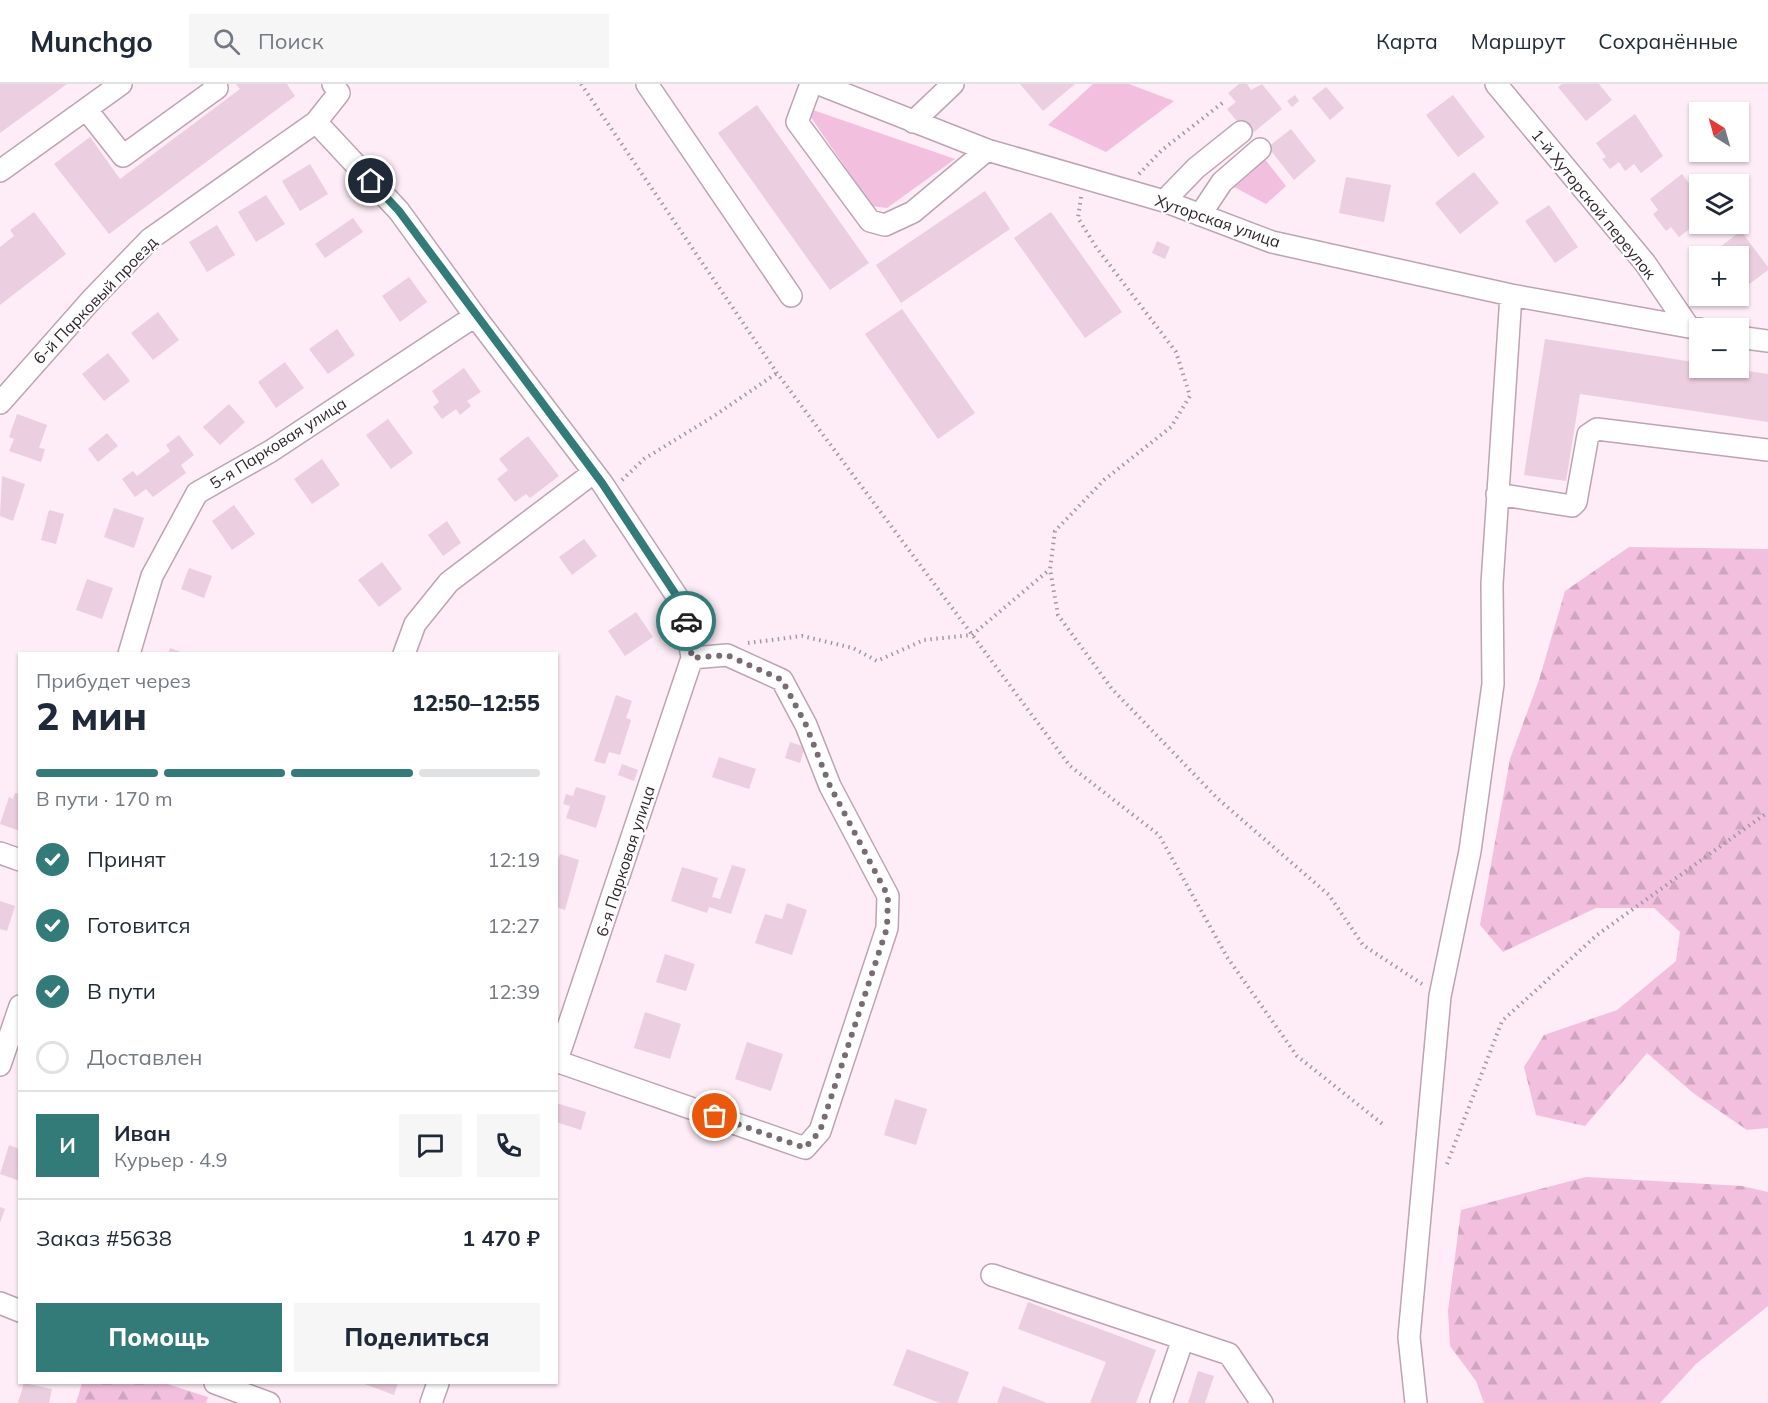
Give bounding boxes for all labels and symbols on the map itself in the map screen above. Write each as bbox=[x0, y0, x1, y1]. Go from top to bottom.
north arrow bbox=[1689, 102, 1749, 162]
street label: 1-й Хуторской переулок bbox=[1527, 125, 1661, 283]
pin bbox=[345, 155, 396, 206]
street label: Хуторская улица bbox=[1153, 190, 1283, 252]
street label: 6-й Парковый проезд bbox=[29, 232, 161, 368]
street label: 5-я Парковая улица bbox=[206, 393, 350, 493]
courier bbox=[656, 591, 716, 651]
street label: 6-я Парковая улица bbox=[591, 783, 659, 939]
pin bbox=[689, 1090, 740, 1141]

